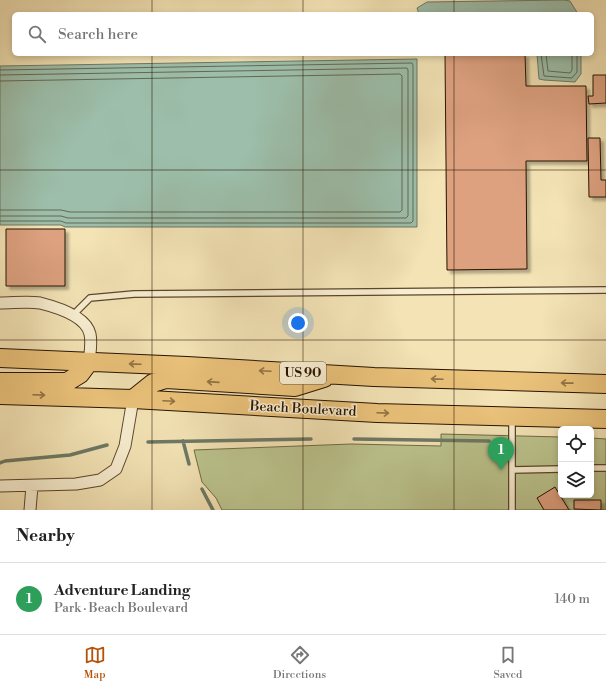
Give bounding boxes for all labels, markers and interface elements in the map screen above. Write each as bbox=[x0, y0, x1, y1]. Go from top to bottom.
search box bbox=[12, 12, 594, 56]
icon: search bbox=[26, 23, 48, 45]
text: Search here bbox=[58, 25, 138, 44]
your location bbox=[288, 313, 308, 333]
one-way arrow bbox=[129, 360, 142, 368]
road number: US 90 bbox=[280, 362, 326, 384]
one-way arrow bbox=[259, 367, 272, 374]
one-way arrow bbox=[431, 376, 444, 383]
one-way arrow bbox=[207, 378, 220, 385]
one-way arrow bbox=[561, 379, 574, 387]
one-way arrow bbox=[32, 392, 45, 399]
one-way arrow bbox=[162, 397, 175, 404]
street label: Beach Boulevard bbox=[248, 397, 357, 421]
one-way arrow bbox=[376, 409, 389, 417]
map controls bbox=[558, 426, 594, 498]
button: locate bbox=[558, 426, 594, 462]
pin: 1 bbox=[488, 437, 514, 470]
button: layers bbox=[558, 462, 594, 498]
text: Nearby bbox=[16, 525, 75, 547]
text: Adventure Landing bbox=[54, 581, 190, 600]
text: 1 bbox=[26, 591, 32, 607]
text: 140 m bbox=[554, 591, 590, 607]
text: Park · Beach Boulevard bbox=[54, 600, 188, 616]
tab: Map bbox=[84, 644, 106, 682]
tab: Directions bbox=[273, 644, 326, 682]
tab: Saved bbox=[493, 644, 522, 682]

